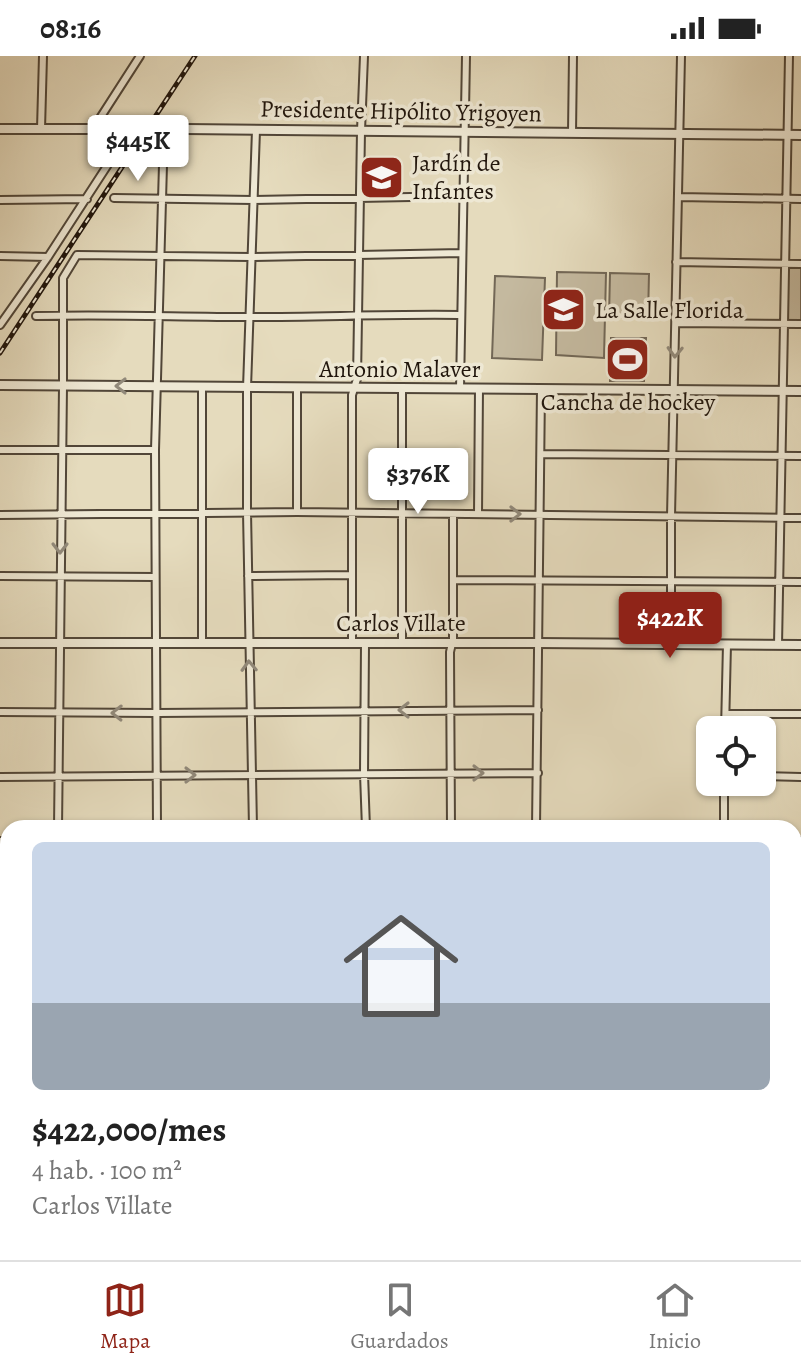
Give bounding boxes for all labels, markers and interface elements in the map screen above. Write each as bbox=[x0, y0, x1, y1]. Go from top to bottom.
text: 08:16 bbox=[40, 8, 101, 48]
street label: Presidente Hipólito Yrigoyen bbox=[260, 93, 542, 129]
pin: $445K bbox=[82, 115, 194, 183]
text: $445K bbox=[106, 123, 170, 158]
place label: Jardín de Infantes bbox=[412, 147, 500, 207]
school or university icon: Jardín de Infantes bbox=[357, 153, 405, 201]
school or university icon: La Salle Florida bbox=[540, 286, 588, 334]
place label: La Salle Florida bbox=[595, 294, 745, 326]
sports icon: Cancha de hockey bbox=[604, 336, 652, 384]
one-way arrow bbox=[666, 346, 683, 359]
street label: Antonio Malaver bbox=[318, 353, 481, 385]
one-way arrow bbox=[114, 377, 127, 395]
place label: Cancha de hockey bbox=[541, 386, 716, 418]
pin: $376K bbox=[362, 448, 474, 516]
text: $376K bbox=[386, 456, 450, 491]
one-way arrow bbox=[509, 505, 522, 523]
one-way arrow bbox=[52, 542, 69, 555]
pin: $422K bbox=[614, 592, 726, 660]
text: $422K bbox=[637, 600, 703, 635]
street label: Carlos Villate bbox=[336, 607, 466, 639]
one-way arrow bbox=[241, 659, 258, 672]
one-way arrow bbox=[397, 701, 410, 719]
one-way arrow bbox=[110, 704, 123, 721]
map controls bbox=[696, 716, 776, 796]
button: locate bbox=[696, 716, 776, 796]
one-way arrow bbox=[472, 764, 485, 782]
one-way arrow bbox=[184, 767, 197, 784]
icon: home bbox=[329, 894, 473, 1038]
text: $422,000/mes bbox=[32, 1106, 226, 1153]
text: 4 hab. · 100 m² bbox=[32, 1153, 182, 1188]
text: Carlos Villate bbox=[32, 1188, 172, 1223]
tab: Mapa bbox=[100, 1278, 150, 1356]
tab: Guardados bbox=[350, 1278, 449, 1356]
tab: Inicio bbox=[649, 1278, 701, 1356]

